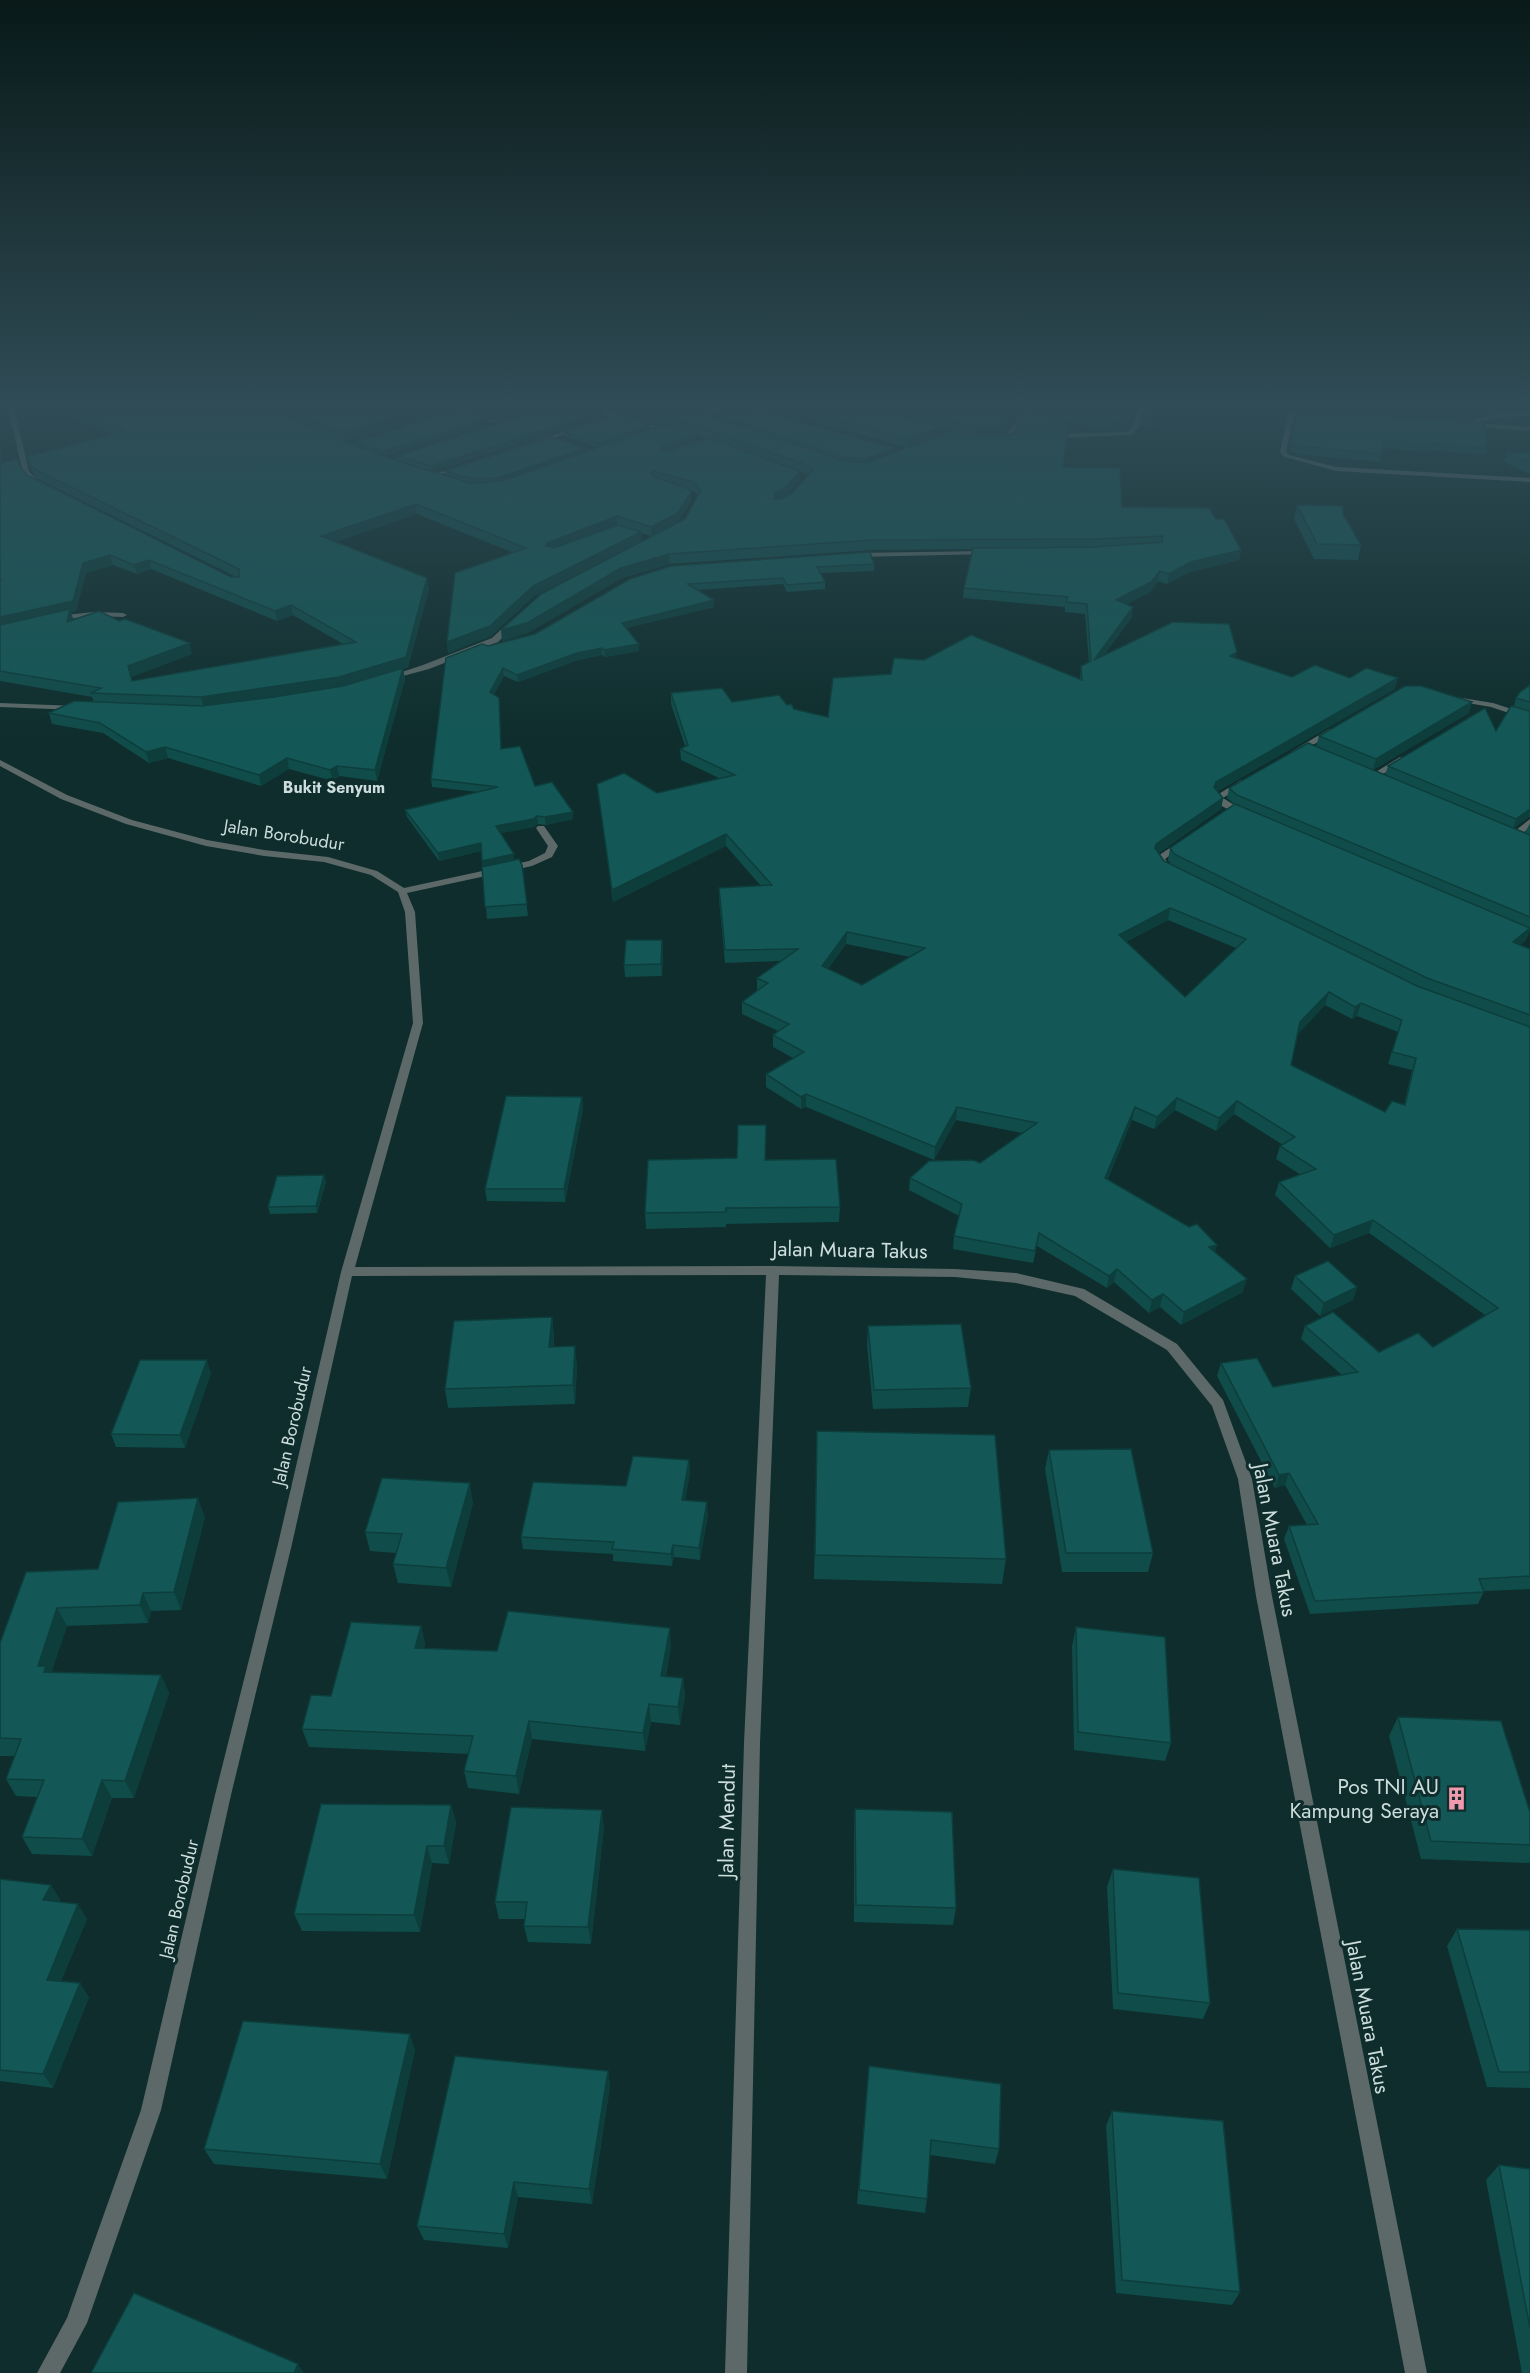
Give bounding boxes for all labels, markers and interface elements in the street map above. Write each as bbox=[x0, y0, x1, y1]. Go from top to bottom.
district label: Bukit Senyum bbox=[283, 776, 385, 799]
street label: Jalan Borobudur bbox=[220, 812, 347, 857]
street label: Jalan Muara Takus bbox=[769, 1234, 928, 1266]
street label: Jalan Borobudur bbox=[265, 1363, 319, 1490]
street label: Jalan Muara Takus bbox=[1245, 1458, 1305, 1619]
street label: Jalan Mendut bbox=[711, 1764, 743, 1881]
place label: Pos TNI AU Kampung Seraya bbox=[1290, 1772, 1439, 1826]
building icon: Pos TNI AU Kampung Seraya bbox=[1444, 1786, 1470, 1812]
street label: Jalan Borobudur bbox=[152, 1836, 206, 1963]
street label: Jalan Muara Takus bbox=[1338, 1935, 1398, 2096]

